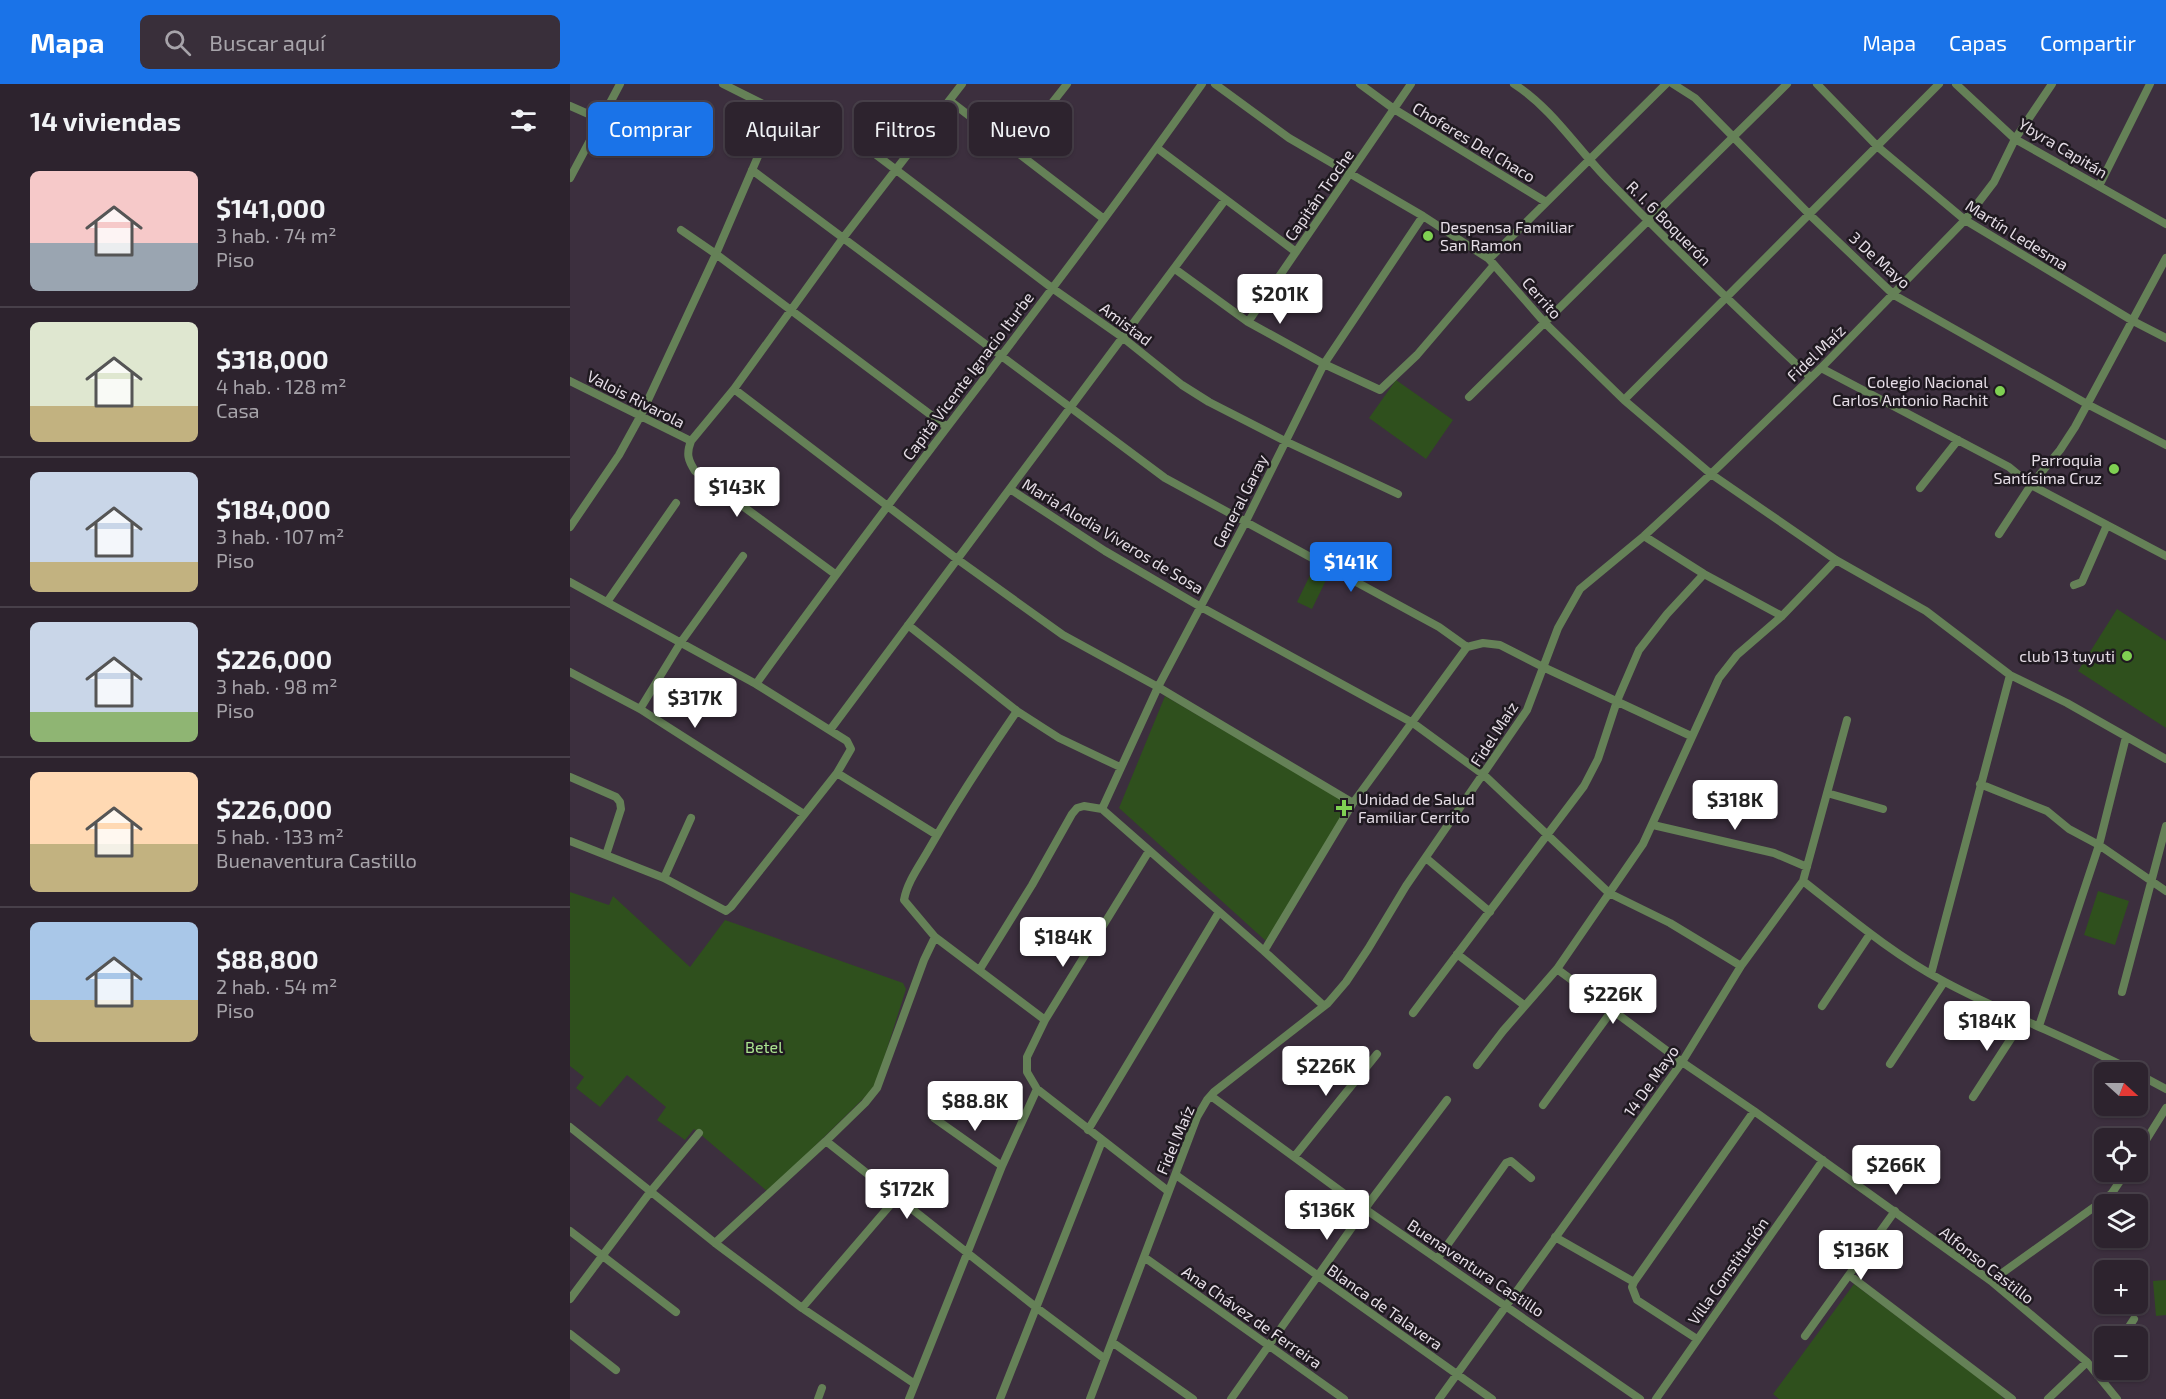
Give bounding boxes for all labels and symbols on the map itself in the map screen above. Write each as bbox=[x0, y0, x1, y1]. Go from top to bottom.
street label: Choferes Del Chaco bbox=[1410, 97, 1539, 186]
street label: Ybyra Capitán bbox=[2015, 113, 2111, 182]
street label: Capitán Troche bbox=[1280, 145, 1357, 244]
street label: R. I. 6 Boquerón bbox=[1623, 176, 1716, 269]
street label: Martín Ledesma bbox=[1962, 195, 2072, 274]
place label: Despensa Familiar San Ramon bbox=[1440, 217, 1575, 254]
street label: 3 De Mayo bbox=[1846, 227, 1915, 292]
marker: Despensa Familiar San Ramon bbox=[1421, 229, 1435, 243]
street label: Cerrito bbox=[1519, 273, 1566, 322]
pin: $201K bbox=[1238, 274, 1322, 325]
street label: Capitá Vicente Ignacio Iturbe bbox=[898, 288, 1037, 464]
street label: Amistad bbox=[1097, 298, 1156, 349]
street label: Fidel Maíz bbox=[1783, 320, 1849, 385]
street label: Valois Rivarola bbox=[584, 366, 688, 431]
place label: Colegio Nacional Carlos Antonio Rachit bbox=[1832, 372, 1988, 409]
marker: Colegio Nacional Carlos Antonio Rachit bbox=[1993, 384, 2007, 398]
street label: General Garay bbox=[1208, 450, 1271, 551]
place label: Parroquia Santísima Cruz bbox=[1994, 450, 2102, 487]
marker: Parroquia Santísima Cruz bbox=[2107, 462, 2121, 476]
pin: $143K bbox=[695, 467, 779, 518]
street label: Maria Alodia Viveros de Sosa bbox=[1019, 474, 1207, 597]
pin: $141K bbox=[1309, 542, 1393, 593]
place label: club 13 tuyuti bbox=[2019, 646, 2115, 665]
marker: club 13 tuyuti bbox=[2120, 649, 2134, 663]
pin: $317K bbox=[653, 678, 737, 729]
street label: Fidel Maíz bbox=[1466, 698, 1521, 770]
pin: $318K bbox=[1693, 780, 1777, 831]
place label: Unidad de Salud Familiar Cerrito bbox=[1358, 789, 1475, 826]
marker: Unidad de Salud Familiar Cerrito bbox=[1335, 799, 1353, 817]
pin: $184K bbox=[1021, 917, 1105, 968]
pin: $226K bbox=[1571, 974, 1655, 1025]
pin: $184K bbox=[1945, 1001, 2029, 1052]
park label: Betel bbox=[745, 1037, 783, 1056]
street label: 14 De Mayo bbox=[1619, 1041, 1682, 1120]
pin: $226K bbox=[1284, 1046, 1368, 1097]
north arrow bbox=[2094, 1062, 2148, 1116]
pin: $88.8K bbox=[926, 1081, 1024, 1132]
street label: Fidel Maíz bbox=[1151, 1102, 1198, 1177]
pin: $266K bbox=[1854, 1145, 1938, 1196]
pin: $172K bbox=[865, 1169, 949, 1220]
pin: $136K bbox=[1285, 1190, 1369, 1241]
street label: Villa Constitución bbox=[1683, 1213, 1772, 1328]
street label: Buenaventura Castillo bbox=[1404, 1215, 1548, 1320]
street label: Alfonso Castillo bbox=[1936, 1222, 2038, 1307]
pin: $136K bbox=[1819, 1230, 1903, 1281]
street label: Blanca de Talavera bbox=[1324, 1260, 1447, 1353]
street label: Ana Chávez de Ferreira bbox=[1179, 1261, 1326, 1372]

